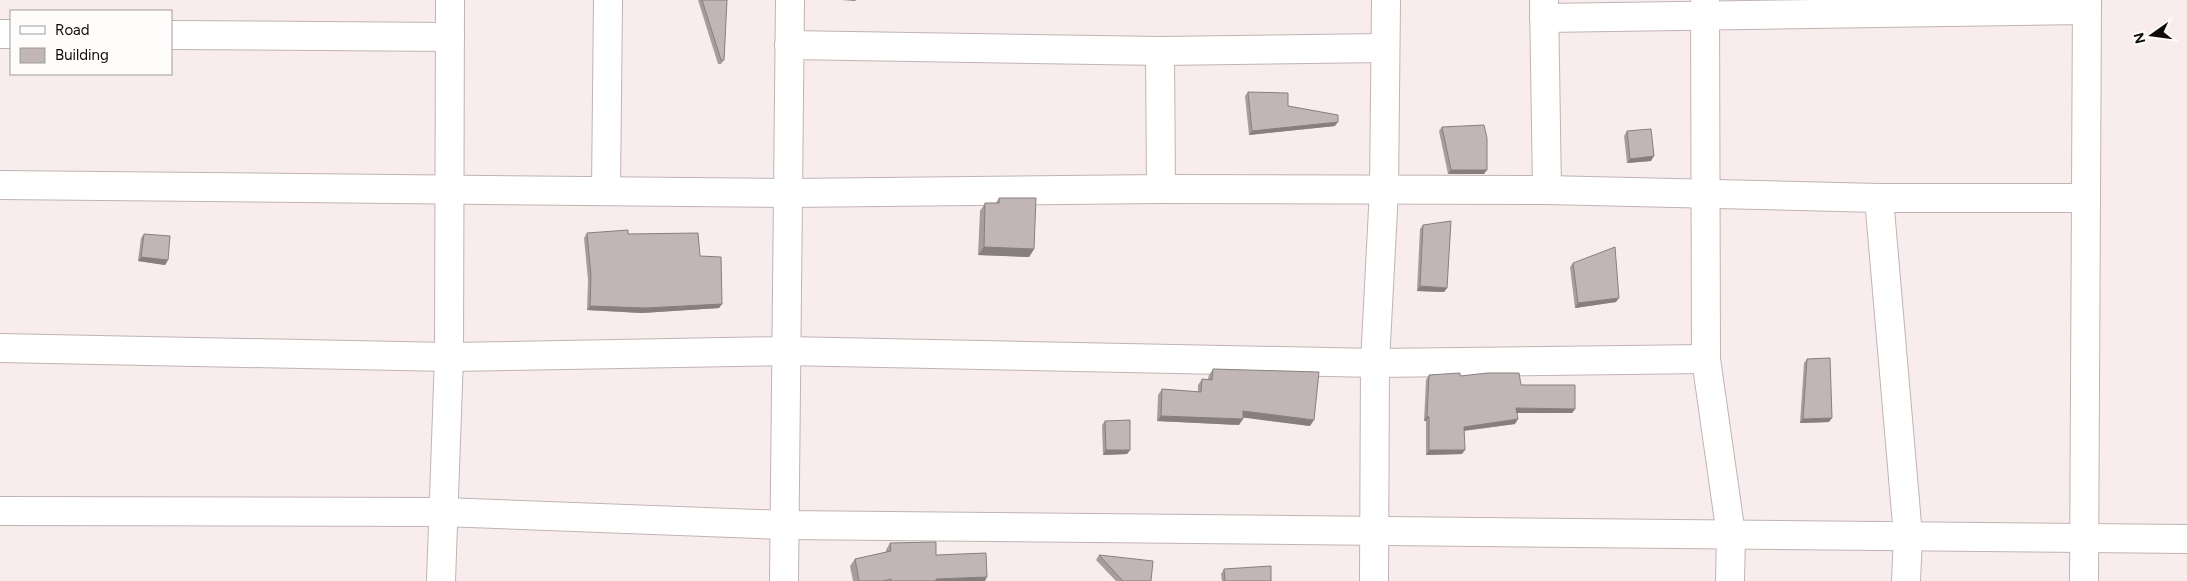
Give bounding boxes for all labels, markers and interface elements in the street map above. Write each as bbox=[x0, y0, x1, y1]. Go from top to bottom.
legend bbox=[10, 10, 172, 75]
north arrow bbox=[2127, 10, 2177, 60]
text: Road bbox=[55, 21, 90, 39]
text: N bbox=[2130, 31, 2149, 45]
text: Building bbox=[55, 46, 109, 64]

